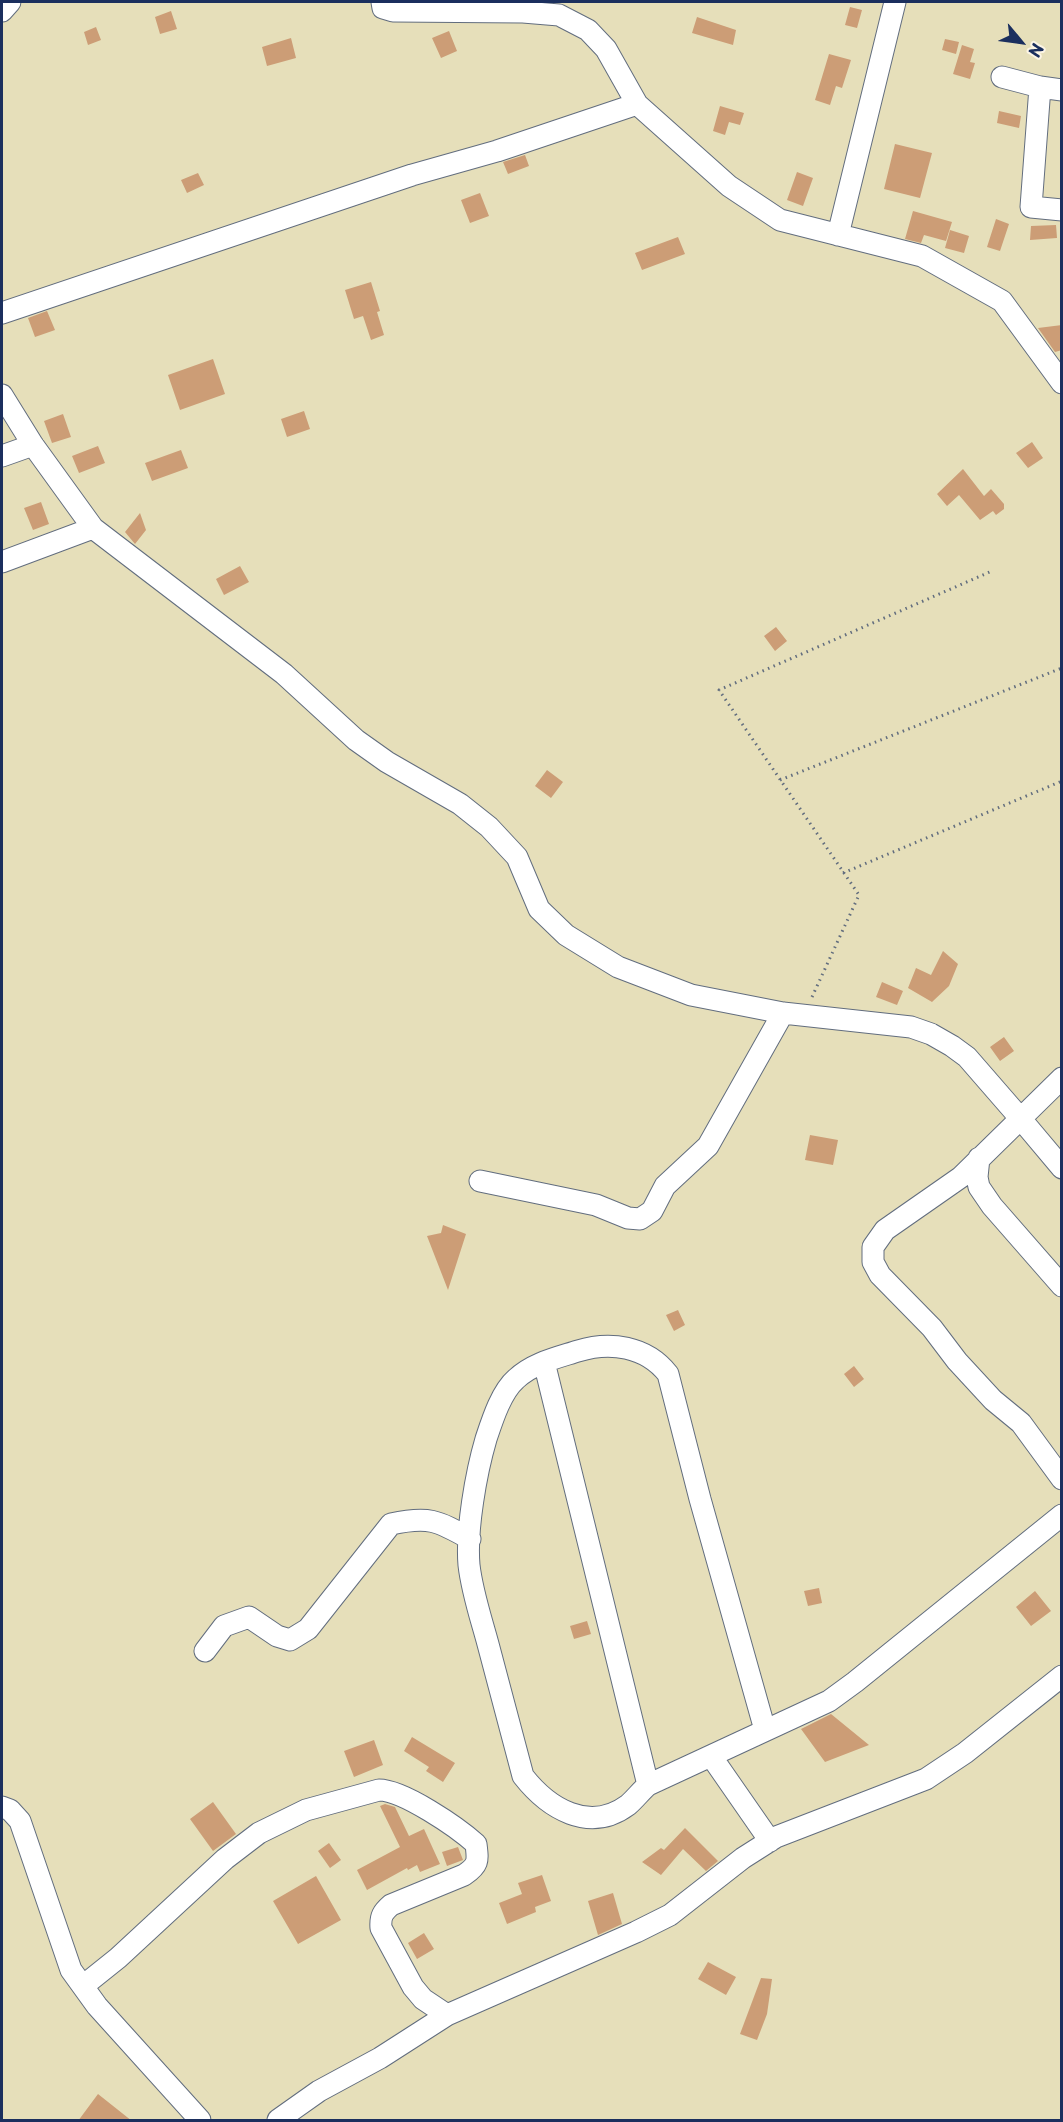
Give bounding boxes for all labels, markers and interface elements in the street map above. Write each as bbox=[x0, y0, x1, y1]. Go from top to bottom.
north arrow bbox=[991, 12, 1051, 72]
text: N bbox=[1023, 39, 1050, 62]

